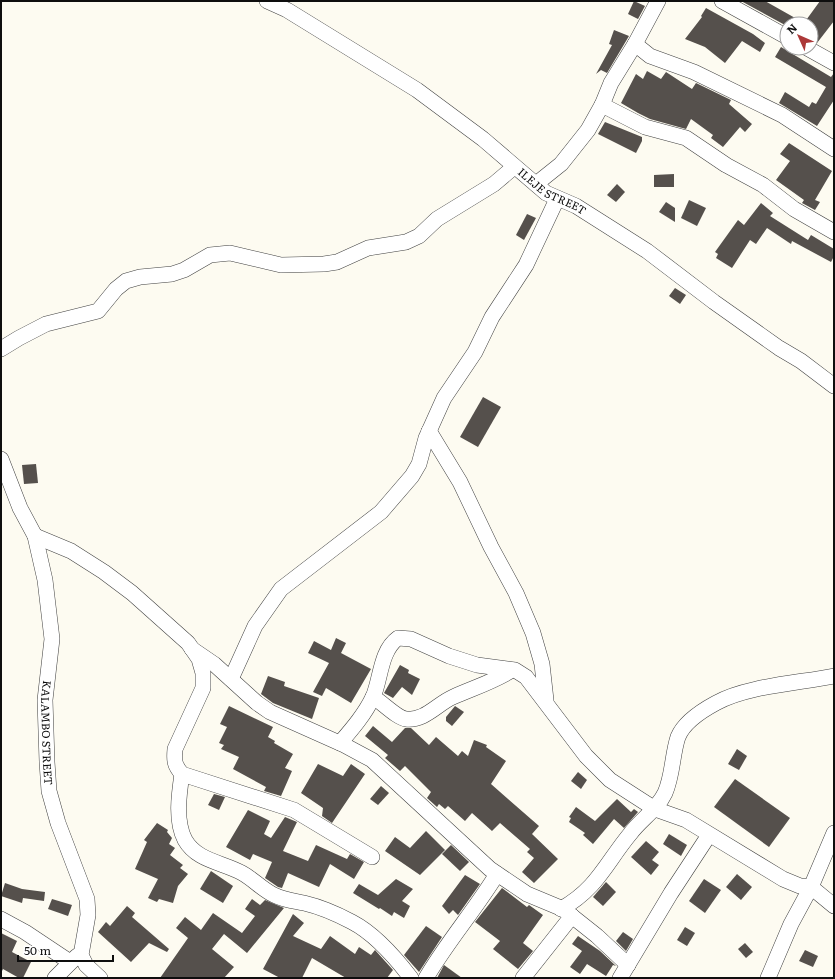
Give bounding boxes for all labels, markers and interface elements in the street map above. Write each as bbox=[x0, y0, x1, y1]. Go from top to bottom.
north arrow bbox=[779, 16, 819, 56]
text: N bbox=[782, 19, 800, 37]
street label: ILEJE STREET bbox=[515, 163, 590, 218]
street label: KALAMBO STREET bbox=[38, 680, 58, 785]
scale bar bbox=[18, 937, 113, 963]
text: 50 m bbox=[24, 941, 51, 959]

